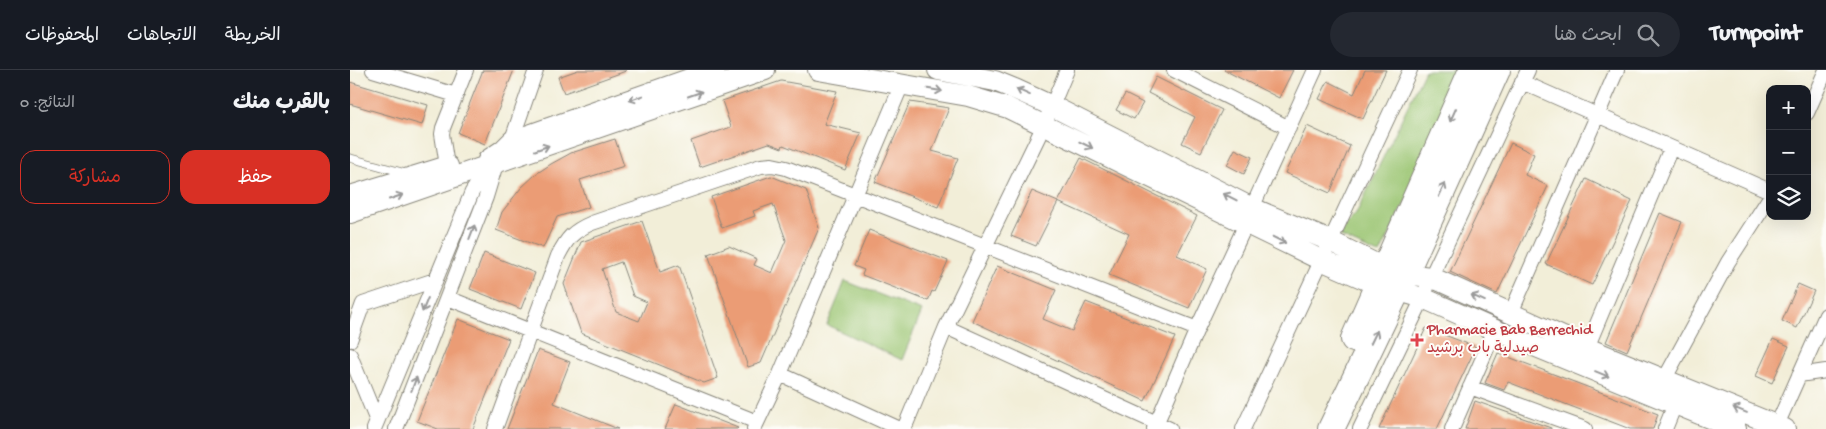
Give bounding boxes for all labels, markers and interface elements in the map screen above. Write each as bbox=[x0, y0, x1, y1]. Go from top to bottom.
search box bbox=[1330, 12, 1680, 57]
text: Turnpoint bbox=[1710, 20, 1801, 49]
icon: search bbox=[1634, 21, 1662, 49]
text: ابحث هنا bbox=[1554, 25, 1622, 48]
text: المحفوظات bbox=[25, 26, 99, 47]
text: الاتجاهات bbox=[127, 26, 197, 47]
text: الخريطة bbox=[225, 26, 281, 47]
map controls bbox=[1766, 85, 1811, 220]
button: + bbox=[1766, 85, 1811, 130]
one-way arrow bbox=[926, 86, 942, 96]
one-way arrow bbox=[1016, 87, 1031, 97]
one-way arrow bbox=[687, 89, 703, 98]
text: بالقرب منك bbox=[233, 92, 330, 117]
one-way arrow bbox=[629, 94, 644, 103]
text: النتائج: 0 bbox=[20, 95, 75, 114]
one-way arrow bbox=[1447, 107, 1457, 122]
button: − bbox=[1766, 130, 1811, 175]
one-way arrow bbox=[1078, 141, 1093, 151]
one-way arrow bbox=[534, 142, 550, 152]
button: مشاركة bbox=[20, 150, 170, 204]
button: حفظ bbox=[180, 150, 330, 204]
button: layers bbox=[1766, 175, 1811, 220]
one-way arrow bbox=[1438, 183, 1448, 198]
one-way arrow bbox=[388, 192, 403, 201]
one-way arrow bbox=[1223, 192, 1238, 201]
one-way arrow bbox=[468, 225, 478, 240]
one-way arrow bbox=[1272, 235, 1287, 245]
one-way arrow bbox=[1471, 293, 1486, 302]
one-way arrow bbox=[420, 297, 429, 312]
place label: Pharmacie Bab Berrechid صيدلية باب برشيد bbox=[1426, 322, 1594, 359]
one-way arrow bbox=[1370, 330, 1379, 345]
marker: Pharmacie Bab Berrechid صيدلية باب برشيد bbox=[1411, 334, 1423, 346]
one-way arrow bbox=[1594, 369, 1609, 379]
one-way arrow bbox=[410, 376, 419, 392]
one-way arrow bbox=[1733, 405, 1748, 415]

